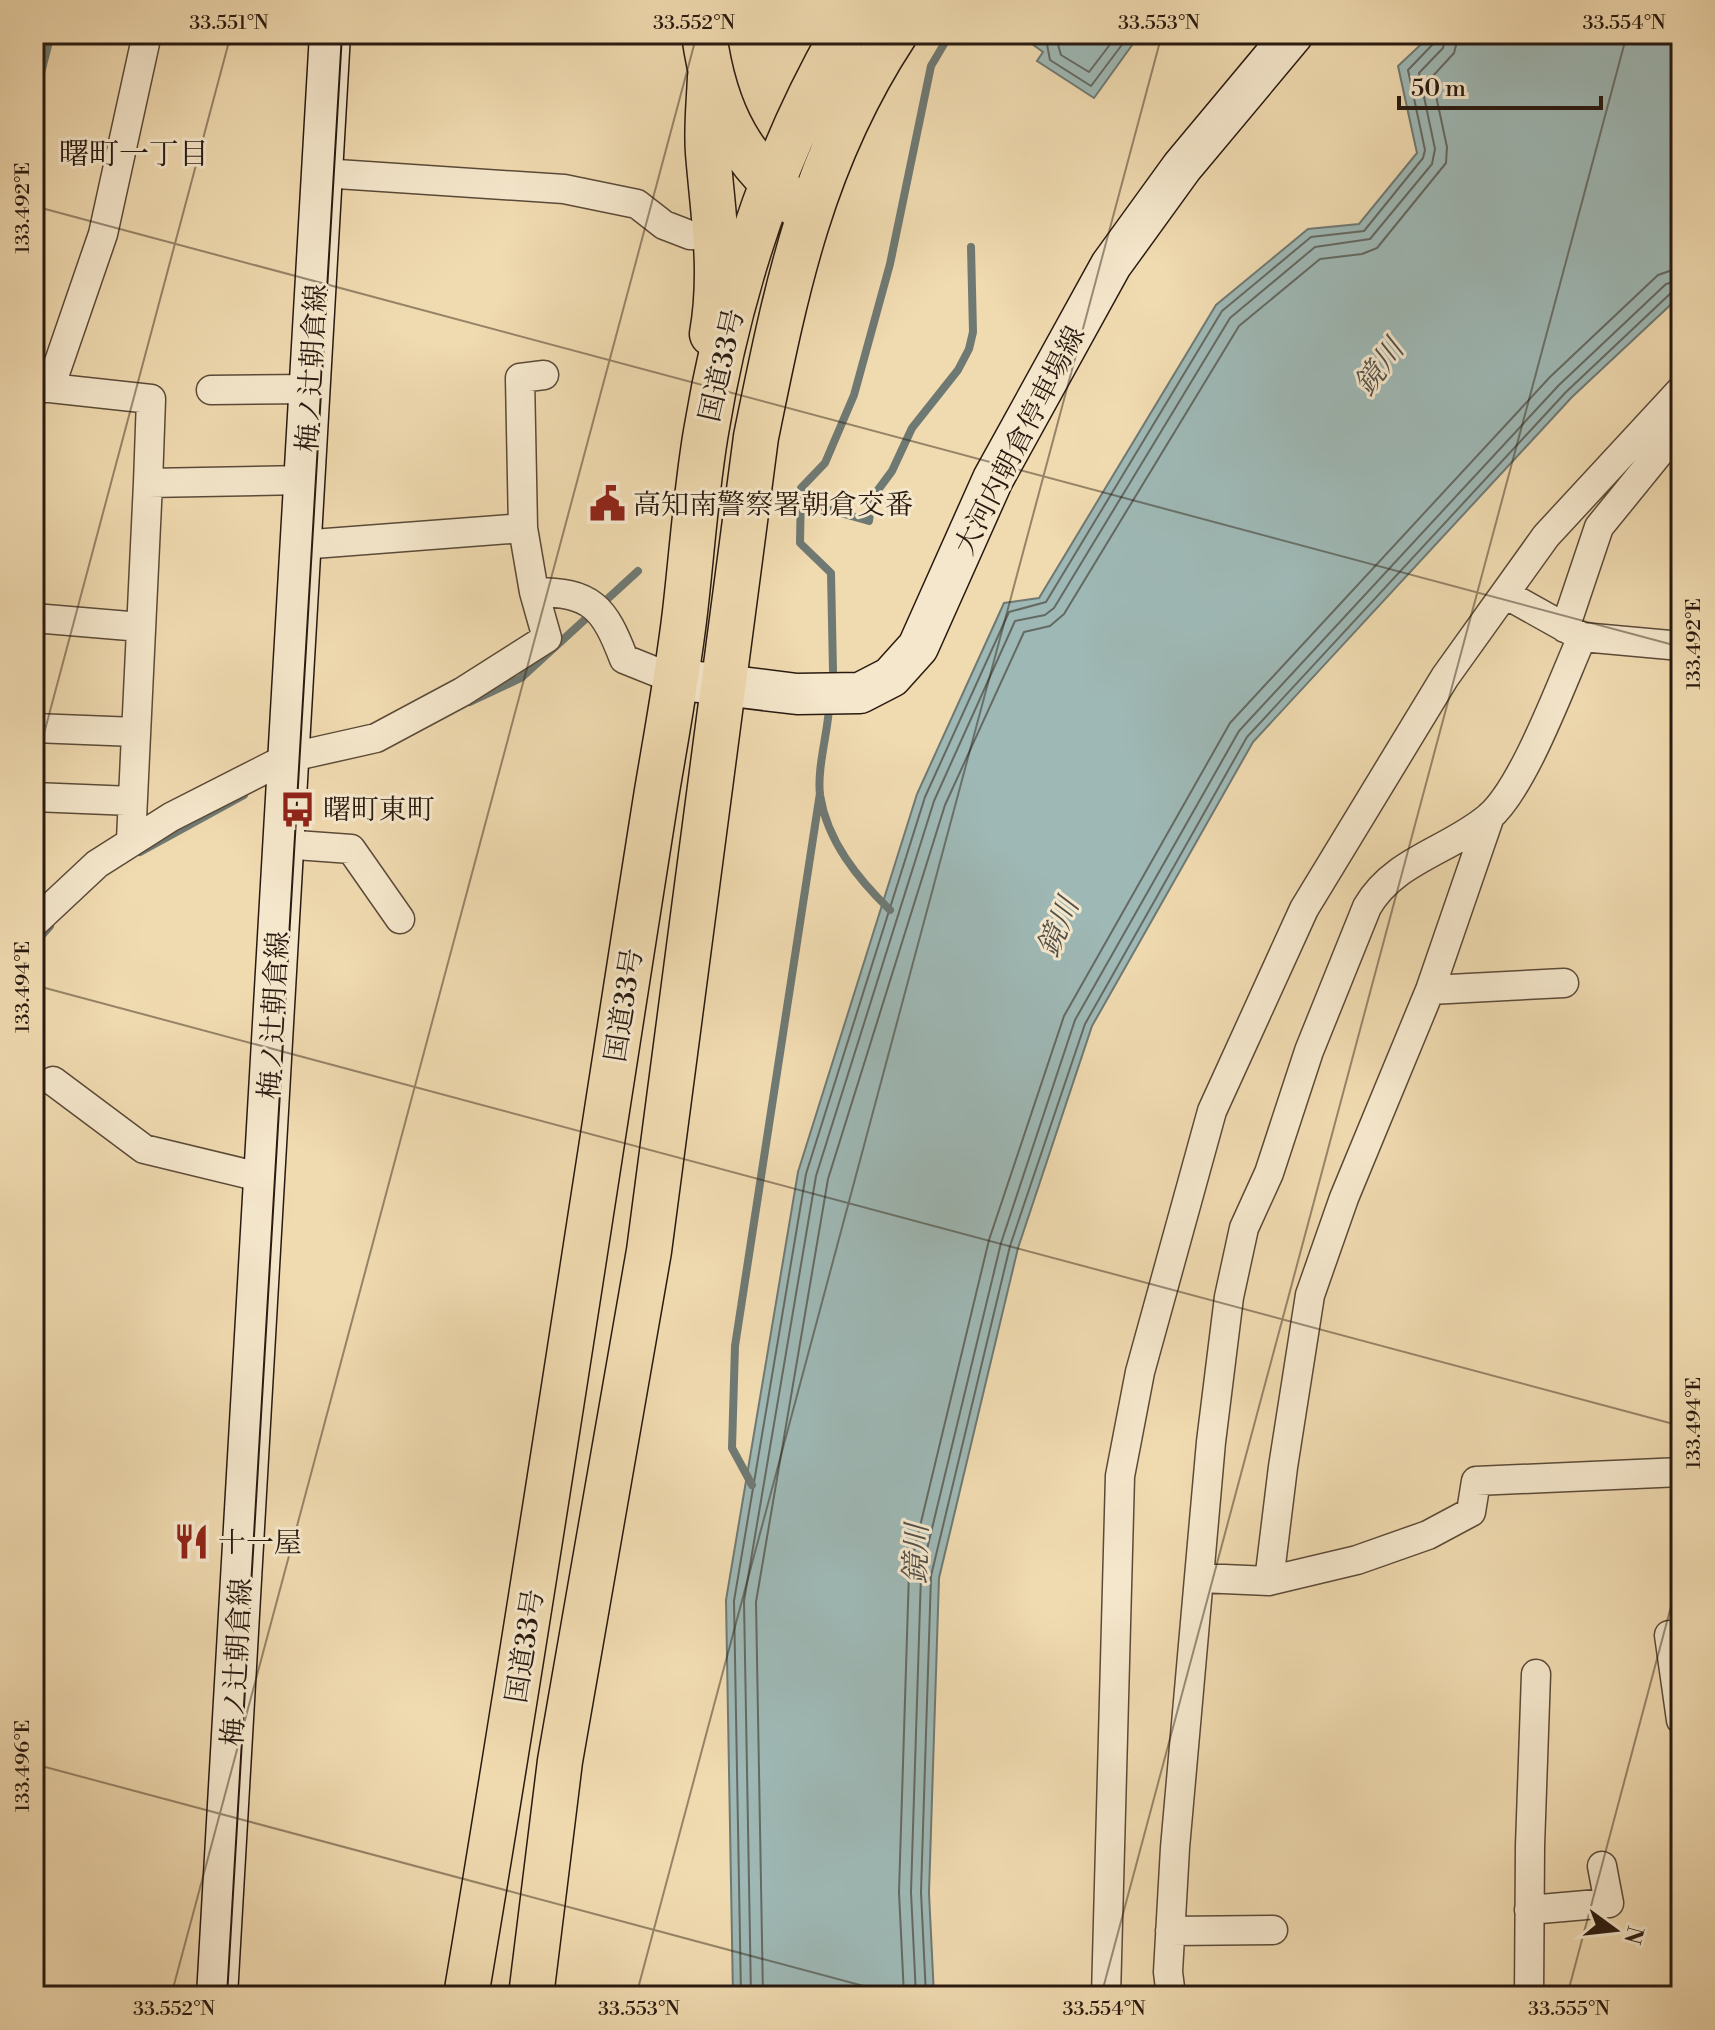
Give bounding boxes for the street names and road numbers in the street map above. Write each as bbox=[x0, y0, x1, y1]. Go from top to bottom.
street label: 梅ノ辻朝倉線 bbox=[291, 283, 334, 453]
street label: 国道33号 bbox=[692, 305, 752, 425]
street label: 大河内朝倉停車場線 bbox=[948, 320, 1093, 561]
street label: 梅ノ辻朝倉線 bbox=[253, 930, 296, 1100]
street label: 国道33号 bbox=[598, 946, 651, 1065]
street label: 梅ノ辻朝倉線 bbox=[216, 1577, 259, 1747]
street label: 国道33号 bbox=[499, 1587, 552, 1706]

